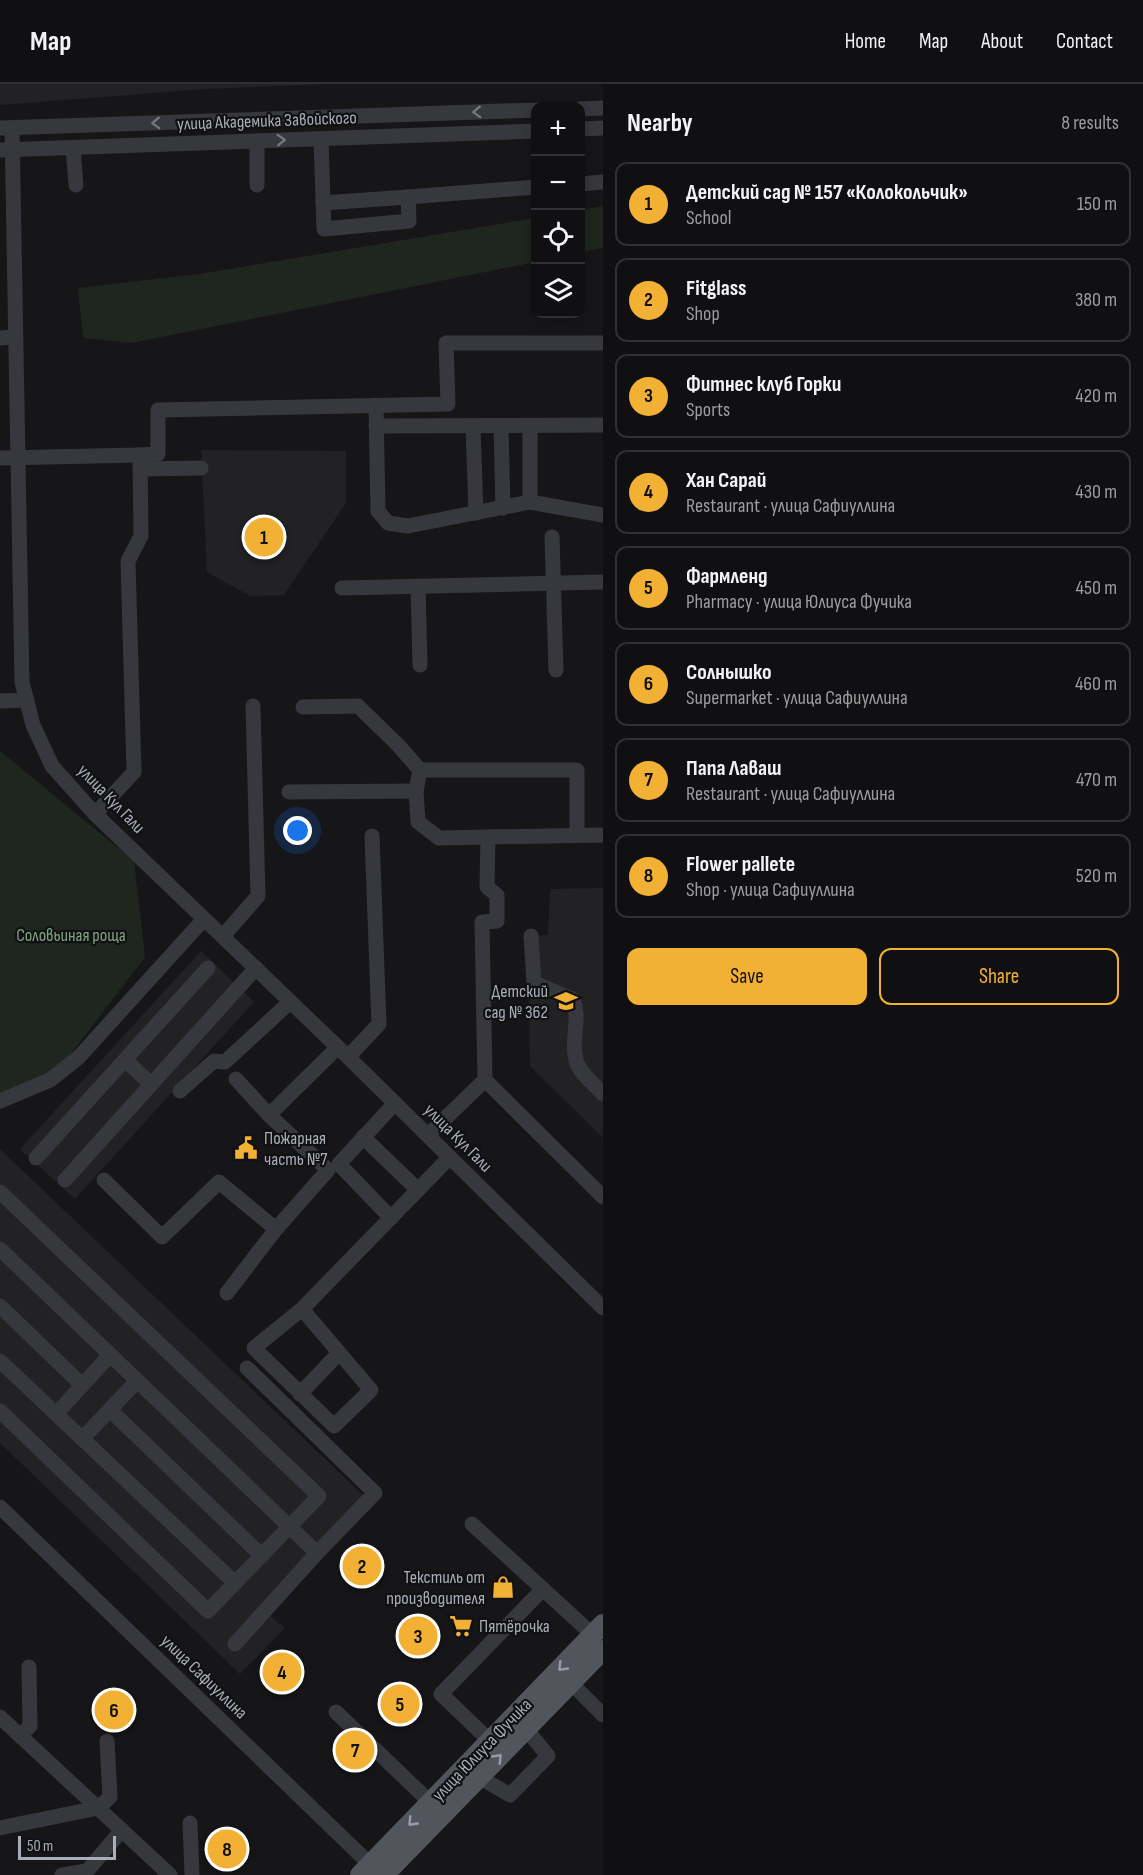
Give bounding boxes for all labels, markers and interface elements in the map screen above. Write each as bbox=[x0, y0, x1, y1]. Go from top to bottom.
text: Map bbox=[30, 25, 71, 58]
text: Home bbox=[845, 29, 886, 54]
text: Map bbox=[919, 29, 948, 54]
text: About bbox=[981, 29, 1023, 54]
text: Contact bbox=[1056, 29, 1113, 54]
map controls bbox=[531, 102, 585, 318]
button: + bbox=[531, 102, 585, 156]
one-way arrow bbox=[473, 106, 482, 119]
street label: улица Академика Завойского bbox=[177, 107, 357, 135]
text: Nearby bbox=[627, 108, 693, 139]
text: 8 results bbox=[1061, 111, 1119, 135]
one-way arrow bbox=[152, 117, 161, 130]
one-way arrow bbox=[277, 134, 286, 146]
button: − bbox=[531, 156, 585, 210]
text: Детский сад № 157 «Колокольчик» bbox=[686, 179, 968, 206]
text: 1 bbox=[645, 192, 652, 216]
text: 150 m bbox=[1077, 192, 1117, 216]
text: School bbox=[686, 206, 731, 230]
button: locate bbox=[531, 210, 585, 264]
button: layers bbox=[531, 264, 585, 318]
text: Fitglass bbox=[686, 275, 746, 302]
text: 2 bbox=[644, 288, 653, 312]
text: 380 m bbox=[1075, 288, 1117, 312]
text: Shop bbox=[686, 302, 720, 326]
text: Фитнес клуб Горки bbox=[686, 371, 841, 398]
text: 3 bbox=[644, 384, 653, 408]
text: 420 m bbox=[1075, 384, 1117, 408]
text: Sports bbox=[686, 398, 730, 422]
text: Хан Сарай bbox=[686, 467, 766, 494]
text: 4 bbox=[644, 480, 653, 504]
text: 430 m bbox=[1075, 480, 1117, 504]
text: Restaurant · улица Сафиуллина bbox=[686, 494, 895, 518]
pin: 1 bbox=[244, 514, 284, 560]
text: Фармленд bbox=[686, 563, 768, 590]
text: 5 bbox=[644, 576, 653, 600]
text: 450 m bbox=[1076, 576, 1117, 600]
text: Pharmacy · улица Юлиуса Фучика bbox=[686, 590, 912, 614]
text: Солнышко bbox=[686, 659, 772, 686]
text: 6 bbox=[644, 672, 653, 696]
text: 460 m bbox=[1075, 672, 1117, 696]
text: Supermarket · улица Сафиуллина bbox=[686, 686, 908, 710]
text: Папа Лаваш bbox=[686, 755, 782, 782]
street label: улица Кул Гали bbox=[73, 760, 149, 838]
text: 7 bbox=[644, 768, 653, 792]
text: 470 m bbox=[1076, 768, 1117, 792]
text: Restaurant · улица Сафиуллина bbox=[686, 782, 895, 806]
your location bbox=[283, 816, 312, 845]
text: Flower pallete bbox=[686, 851, 795, 878]
text: 8 bbox=[644, 864, 653, 888]
text: 520 m bbox=[1076, 864, 1117, 888]
text: Shop · улица Сафиуллина bbox=[686, 878, 855, 902]
park label: Соловьиная роща bbox=[16, 925, 126, 946]
button: Save bbox=[627, 948, 867, 1005]
button: Share bbox=[879, 948, 1119, 1005]
place label: Детский сад № 362 bbox=[484, 981, 548, 1023]
school or university icon: Детский сад № 362 bbox=[553, 988, 579, 1014]
street label: улица Кул Гали bbox=[420, 1100, 496, 1176]
place label: Пожарная часть №7 bbox=[264, 1128, 328, 1170]
public building icon: Пожарная часть №7 bbox=[233, 1135, 259, 1161]
pin: 2 bbox=[342, 1544, 382, 1588]
place label: Текстиль от производителя bbox=[386, 1567, 485, 1609]
shop icon: Текстиль от производителя bbox=[490, 1574, 516, 1600]
supermarket icon: Пятёрочка bbox=[448, 1613, 474, 1639]
pin: 3 bbox=[398, 1614, 438, 1658]
place label: Пятёрочка bbox=[479, 1616, 550, 1637]
street label: улица Сафиуллина bbox=[156, 1630, 252, 1724]
pin: 4 bbox=[262, 1650, 302, 1694]
one-way arrow bbox=[559, 1659, 570, 1670]
pin: 5 bbox=[380, 1682, 420, 1726]
pin: 6 bbox=[94, 1688, 134, 1732]
street label: улица Юлиуса Фучика bbox=[428, 1694, 536, 1806]
pin: 7 bbox=[336, 1728, 374, 1772]
one-way arrow bbox=[491, 1754, 502, 1764]
one-way arrow bbox=[408, 1815, 419, 1825]
pin: 8 bbox=[208, 1826, 246, 1872]
scale bar bbox=[18, 1833, 116, 1860]
text: 50 m bbox=[27, 1837, 53, 1856]

